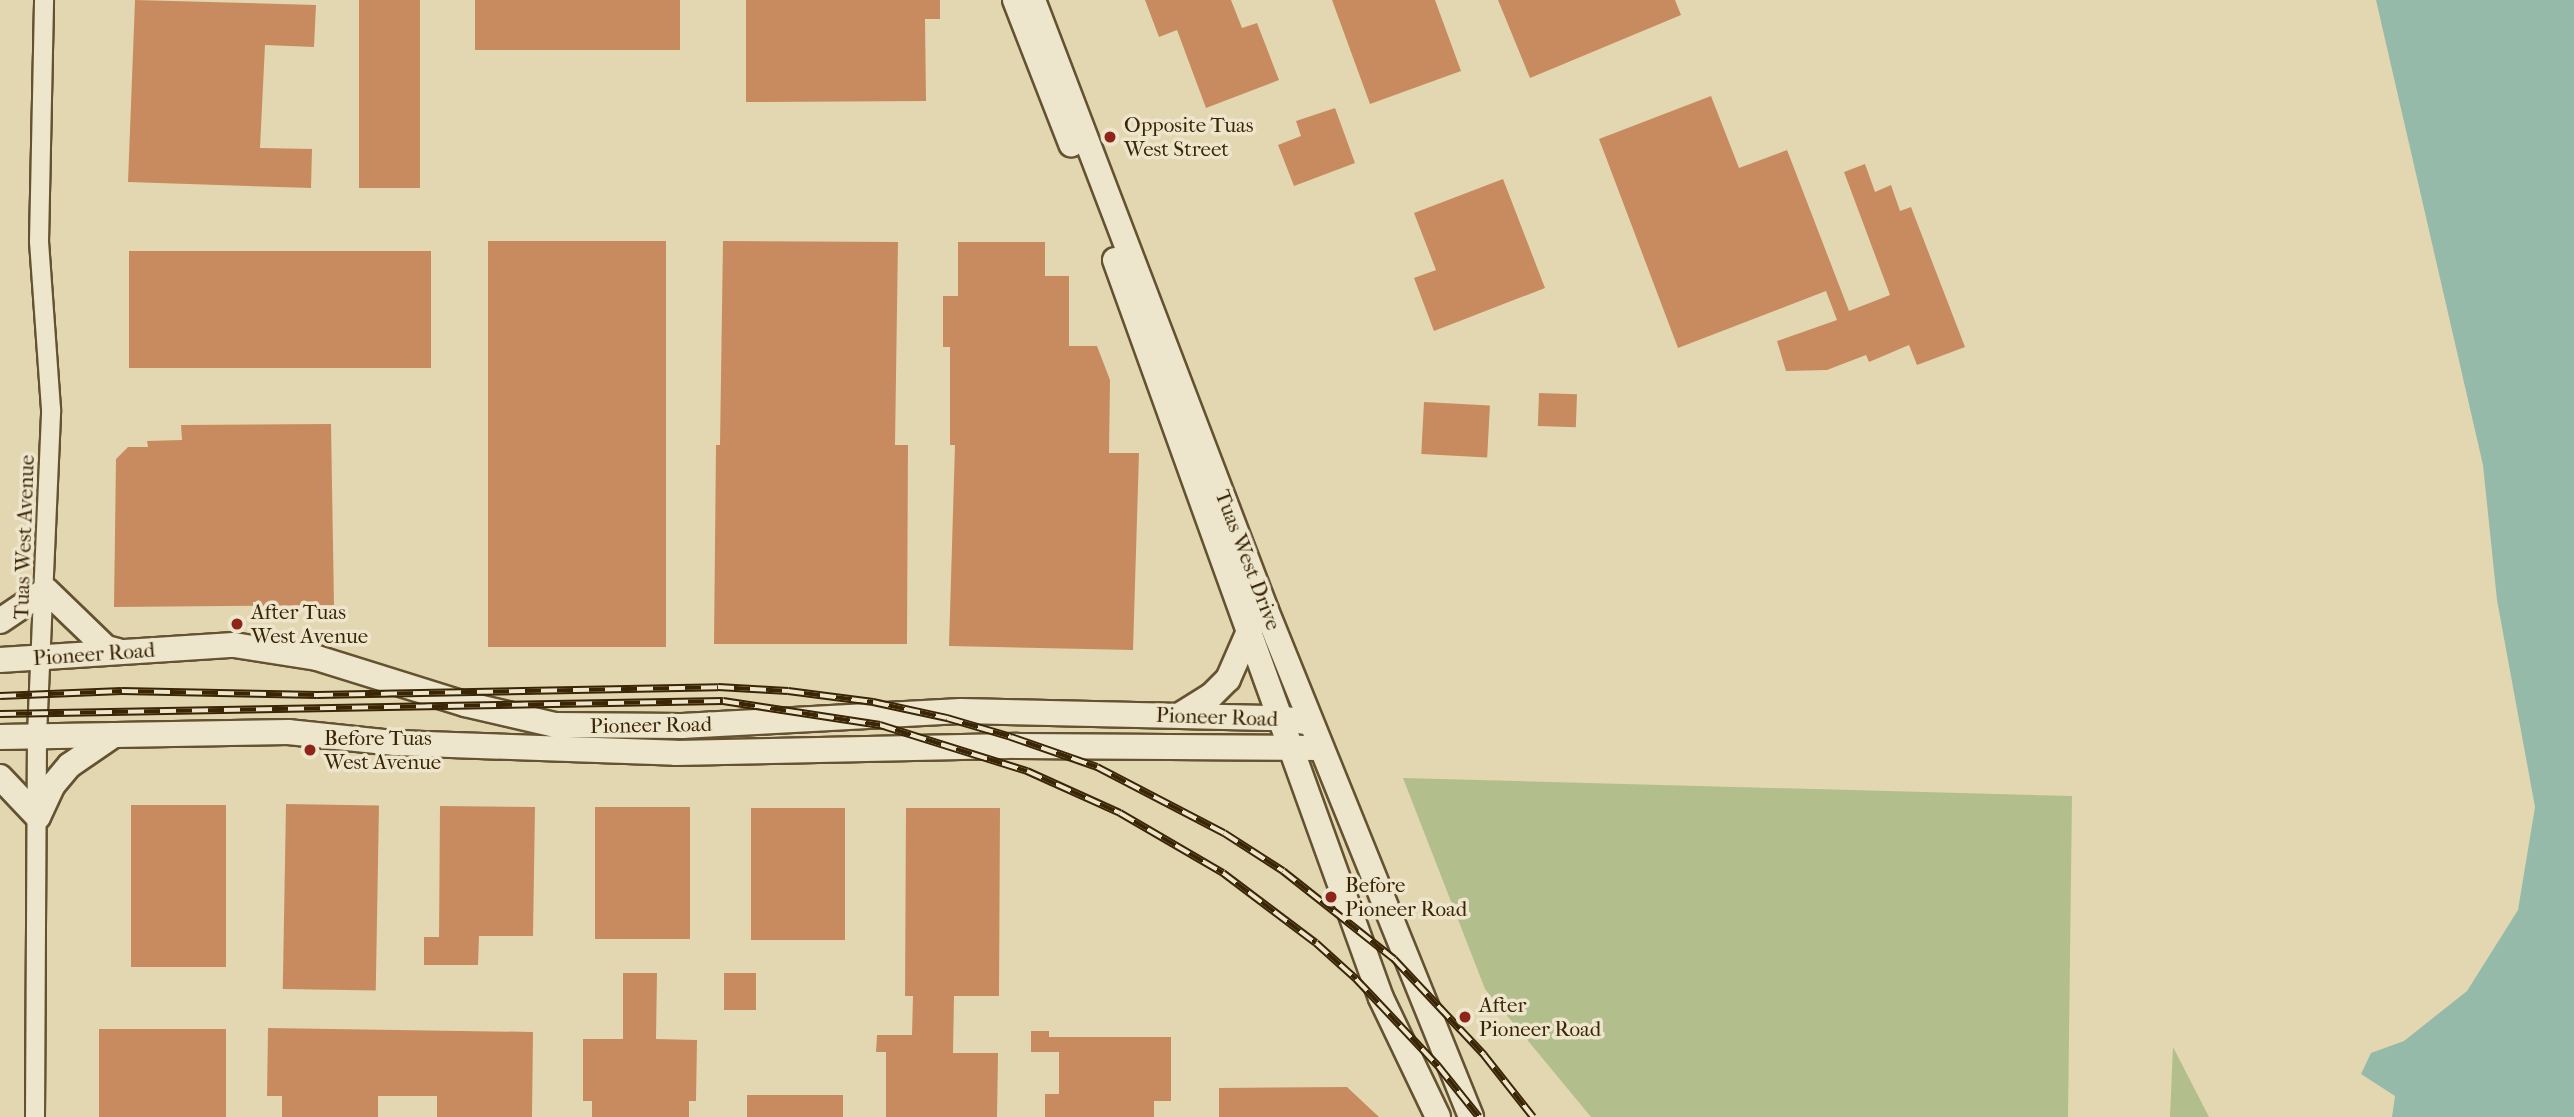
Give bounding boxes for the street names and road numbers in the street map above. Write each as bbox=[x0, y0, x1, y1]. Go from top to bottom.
street label: Tuas West Avenue bbox=[9, 454, 39, 620]
street label: Tuas West Drive bbox=[1210, 486, 1286, 634]
street label: Pioneer Road bbox=[32, 637, 156, 671]
street label: Pioneer Road bbox=[1155, 702, 1279, 732]
street label: Pioneer Road bbox=[590, 711, 712, 739]

